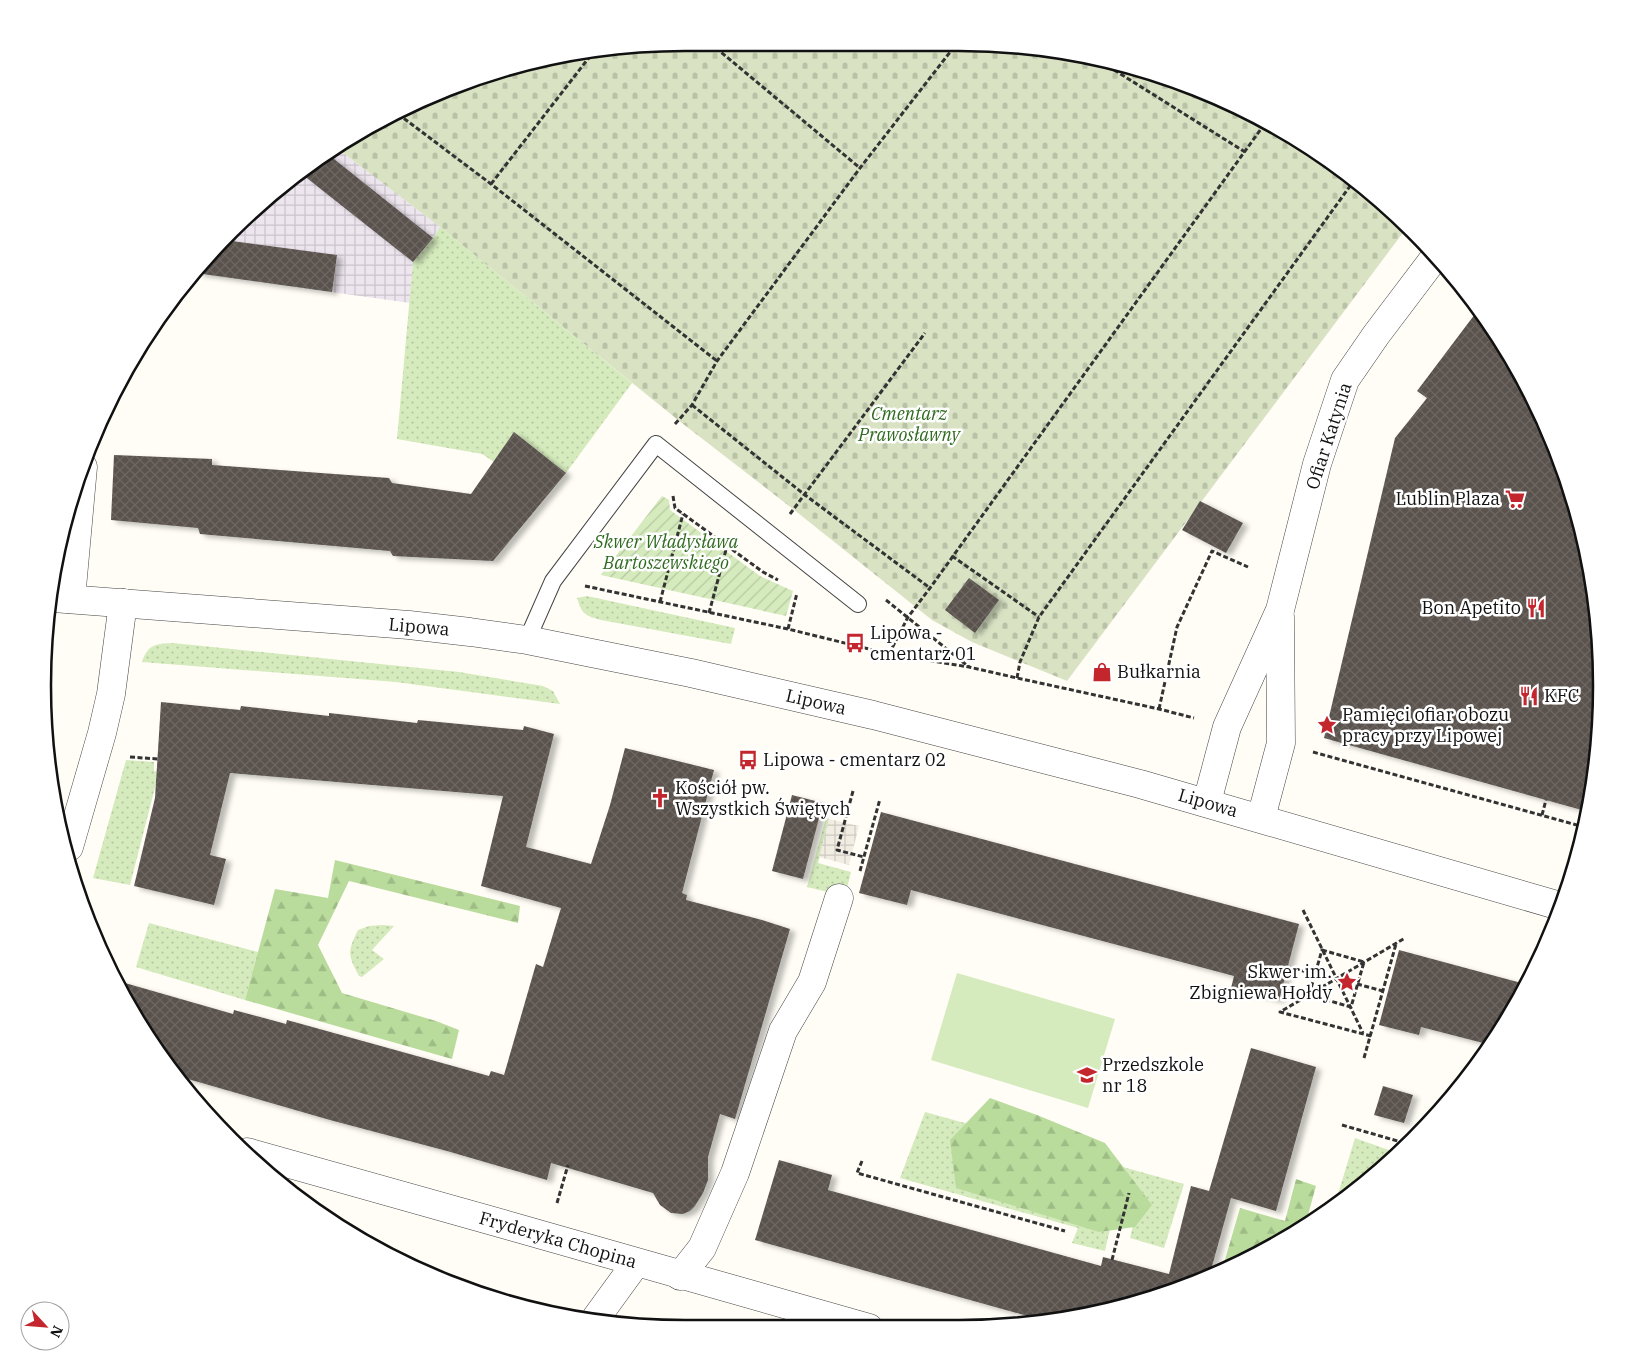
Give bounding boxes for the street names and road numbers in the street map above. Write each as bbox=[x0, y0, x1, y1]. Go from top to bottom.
street label: Ofiar Katynia bbox=[1300, 379, 1357, 492]
street label: Lipowa bbox=[388, 612, 451, 641]
street label: Lipowa bbox=[784, 683, 849, 720]
street label: Lipowa bbox=[1176, 783, 1241, 822]
street label: Fryderyka Chopina bbox=[477, 1206, 640, 1273]

